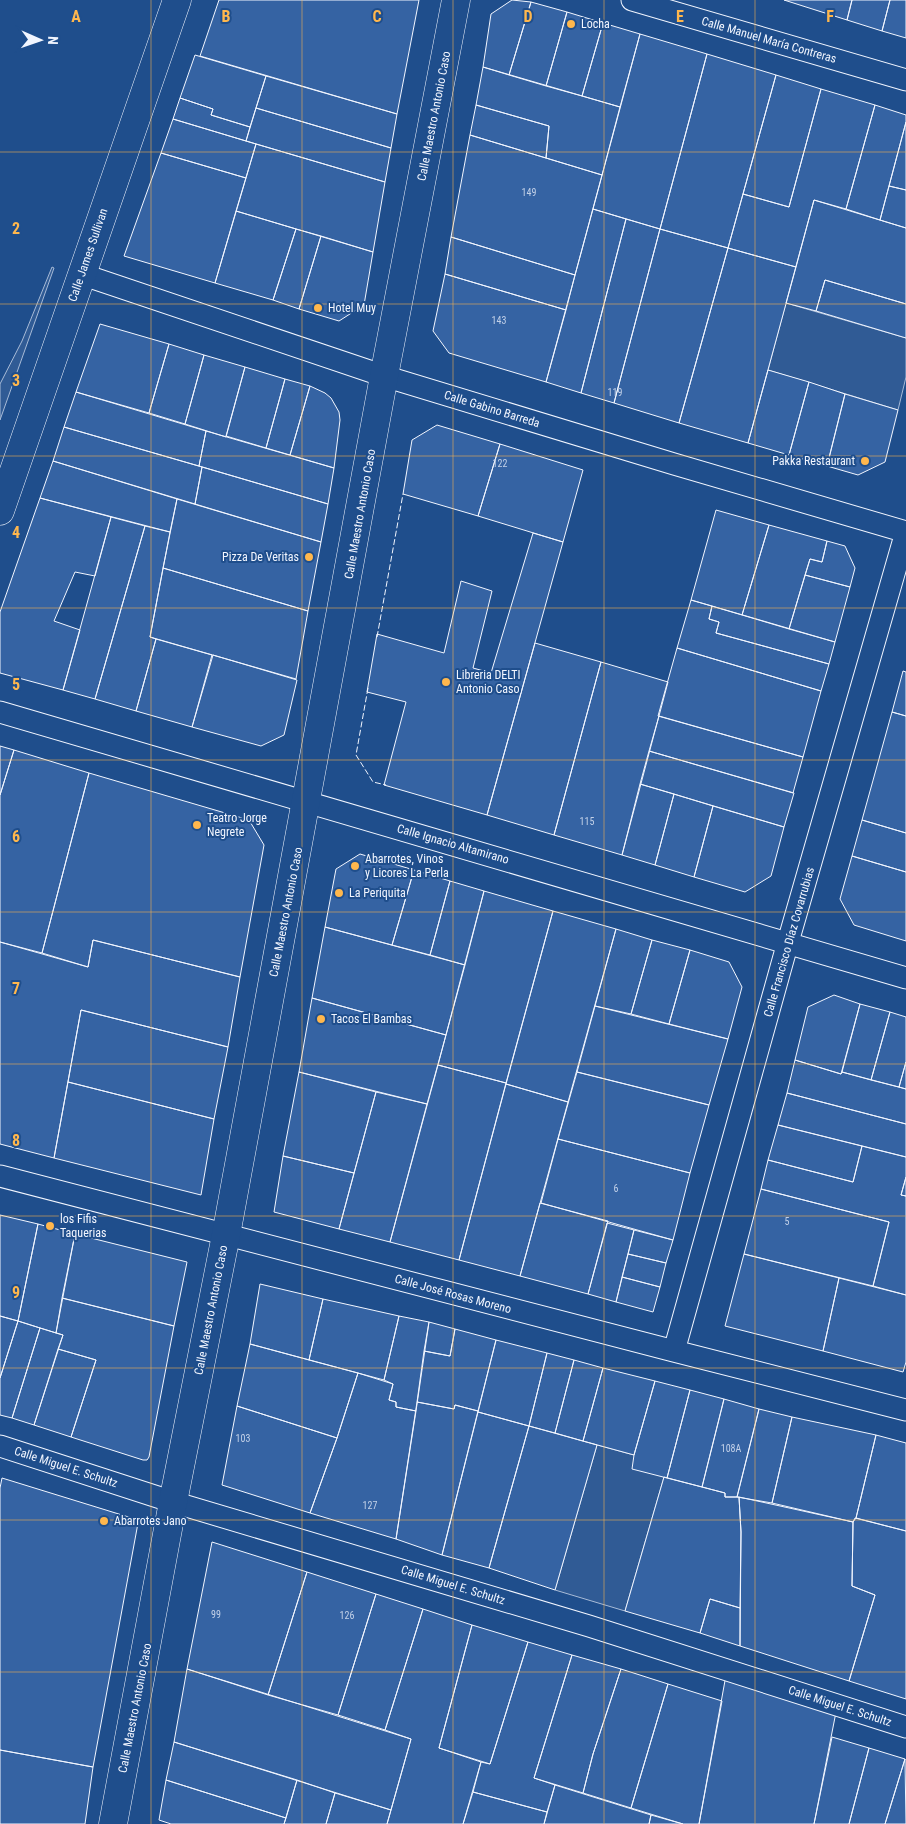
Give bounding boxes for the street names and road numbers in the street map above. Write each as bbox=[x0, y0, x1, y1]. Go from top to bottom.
street label: Calle Manuel María Contreras bbox=[700, 14, 838, 66]
street label: Calle Maestro Antonio Caso bbox=[415, 50, 453, 182]
street label: Calle James Sullivan bbox=[65, 206, 111, 303]
street label: Calle Gabino Barreda bbox=[442, 388, 542, 430]
street label: Calle Maestro Antonio Caso bbox=[342, 448, 378, 580]
street label: Calle Ignacio Altamirano bbox=[395, 821, 511, 867]
street label: Calle Maestro Antonio Caso bbox=[267, 846, 305, 978]
street label: Calle Francisco Díaz Covarrubias bbox=[761, 866, 817, 1018]
street label: Calle Maestro Antonio Caso bbox=[192, 1244, 230, 1376]
street label: Calle José Rosas Moreno bbox=[393, 1272, 513, 1316]
street label: Calle Miguel E. Schultz bbox=[13, 1444, 119, 1490]
street label: Calle Miguel E. Schultz bbox=[399, 1563, 507, 1607]
street label: Calle Maestro Antonio Caso bbox=[116, 1642, 154, 1774]
street label: Calle Miguel E. Schultz bbox=[787, 1683, 893, 1729]

